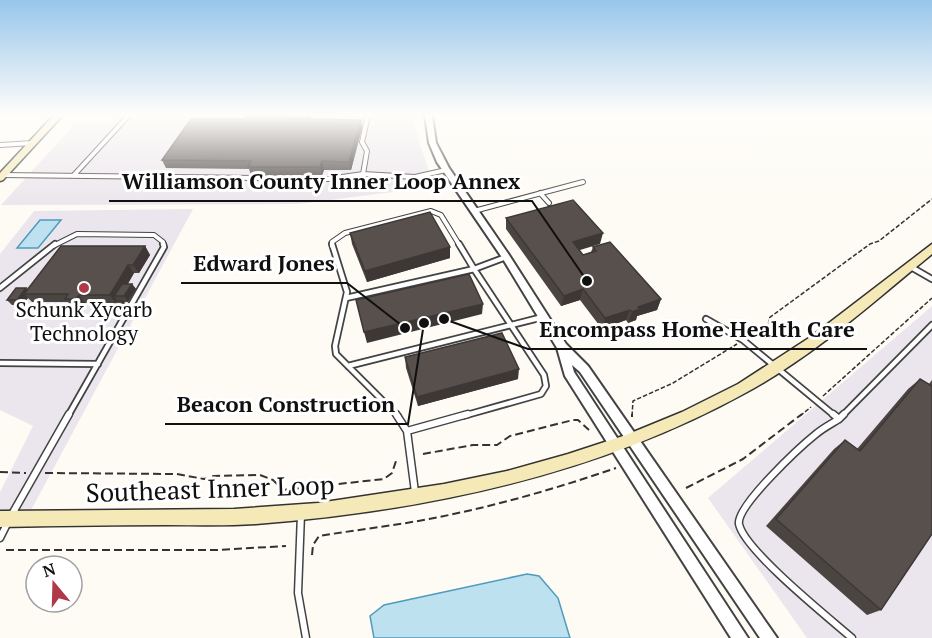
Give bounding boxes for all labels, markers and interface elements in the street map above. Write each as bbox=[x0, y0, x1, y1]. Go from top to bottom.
callout: Williamson County Inner Loop Annex bbox=[109, 161, 532, 201]
text: Williamson County Inner Loop Annex bbox=[122, 166, 521, 195]
callout: Edward Jones bbox=[181, 243, 347, 283]
text: Edward Jones bbox=[193, 248, 335, 277]
marker: Schunk Xycarb Technology bbox=[77, 281, 91, 295]
place label: Schunk Xycarb Technology bbox=[16, 295, 152, 347]
callout: Encompass Home Health Care bbox=[528, 309, 867, 349]
text: Encompass Home Health Care bbox=[539, 314, 855, 343]
callout: Beacon Construction bbox=[165, 384, 408, 424]
text: Beacon Construction bbox=[177, 389, 395, 418]
street label: Southeast Inner Loop bbox=[85, 467, 335, 509]
north arrow bbox=[24, 554, 84, 614]
text: N bbox=[40, 557, 58, 582]

